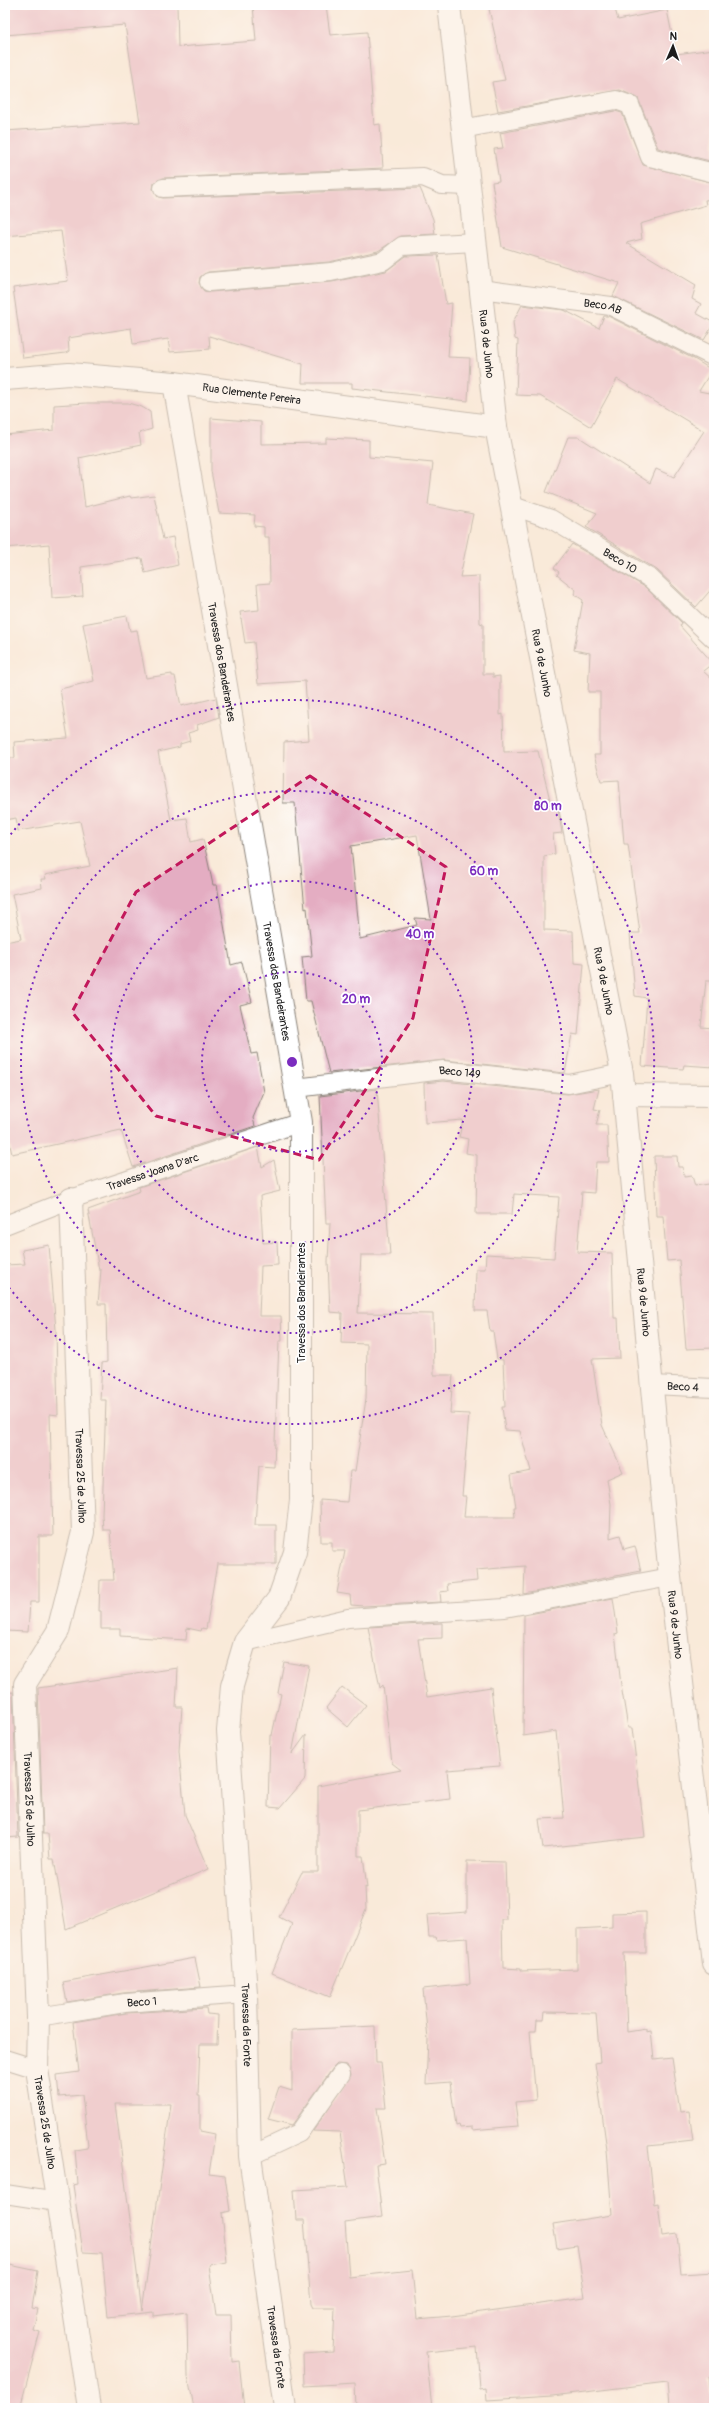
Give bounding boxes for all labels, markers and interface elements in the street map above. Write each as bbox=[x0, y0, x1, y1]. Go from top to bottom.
north arrow bbox=[653, 26, 693, 66]
text: N bbox=[669, 30, 678, 43]
street label: Beco AB bbox=[583, 297, 624, 317]
street label: Rua 9 de Junho bbox=[476, 309, 497, 379]
street label: Rua Clemente Pereira bbox=[202, 381, 302, 407]
street label: Beco 10 bbox=[601, 546, 639, 576]
street label: Travessa dos Bandeirantes bbox=[205, 601, 238, 723]
street label: Rua 9 de Junho bbox=[529, 628, 555, 698]
text: 80 m bbox=[534, 799, 562, 814]
text: 60 m bbox=[470, 864, 499, 879]
street label: Travessa dos Bandeirantes bbox=[260, 921, 293, 1042]
text: 40 m bbox=[405, 927, 435, 942]
street label: Rua 9 de Junho bbox=[591, 946, 617, 1016]
text: 20 m bbox=[342, 992, 370, 1007]
centre of rings bbox=[285, 1055, 299, 1069]
street label: Beco 149 bbox=[438, 1064, 482, 1081]
street label: Travessa Joana D'arc bbox=[105, 1151, 201, 1194]
street label: Travessa dos Bandeirantes bbox=[295, 1243, 308, 1363]
street label: Rua 9 de Junho bbox=[634, 1267, 653, 1337]
street label: Beco 4 bbox=[667, 1380, 700, 1394]
street label: Travessa 25 de Julho bbox=[72, 1428, 89, 1524]
street label: Rua 9 de Junho bbox=[665, 1590, 685, 1660]
street label: Travessa 25 de Julho bbox=[21, 1751, 37, 1847]
street label: Travessa da Fonte bbox=[238, 1983, 254, 2067]
street label: Beco 1 bbox=[126, 1995, 157, 2010]
street label: Travessa 25 de Julho bbox=[31, 2075, 58, 2170]
street label: Travessa da Fonte bbox=[264, 2305, 288, 2390]

